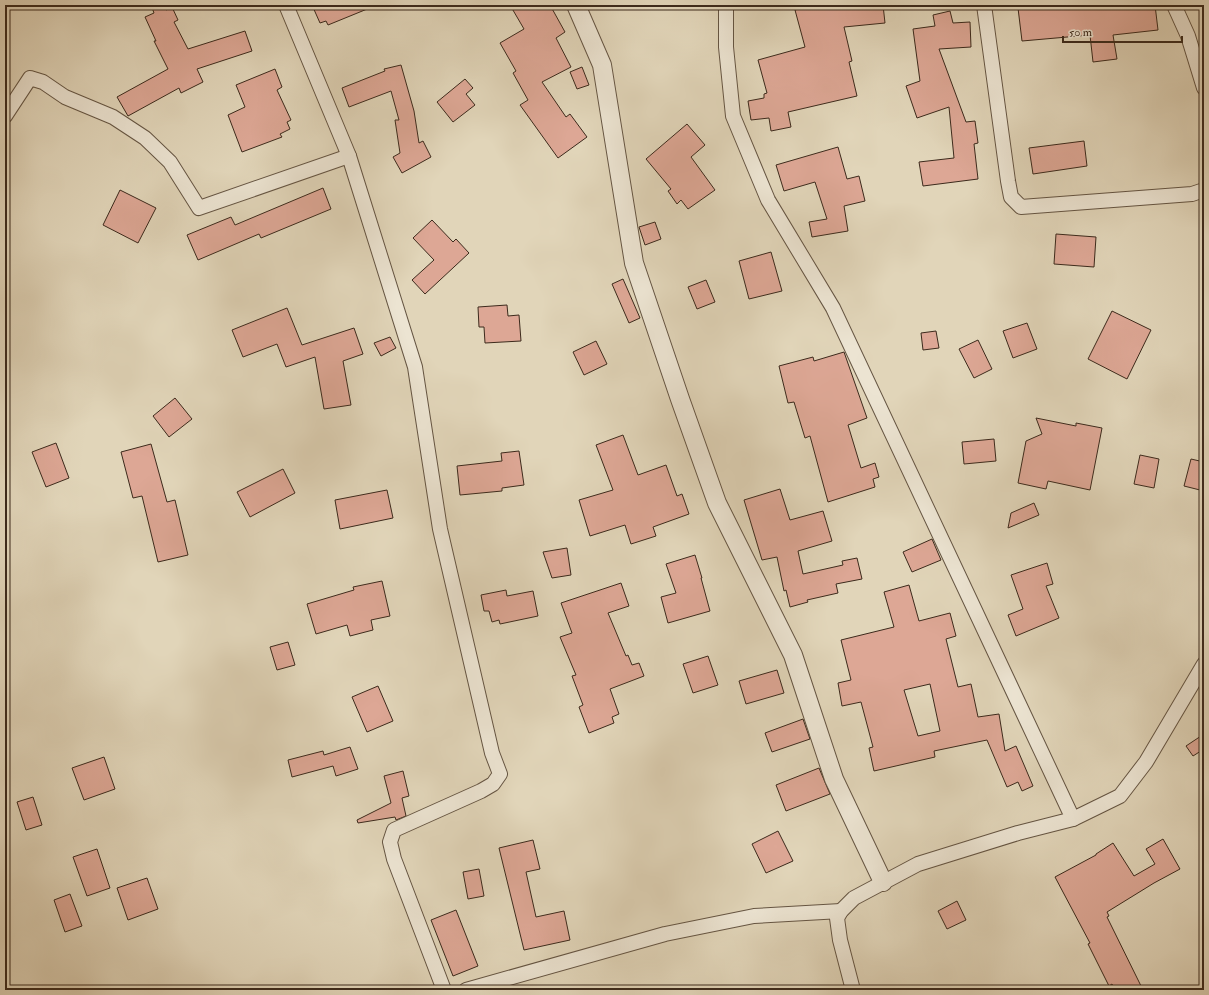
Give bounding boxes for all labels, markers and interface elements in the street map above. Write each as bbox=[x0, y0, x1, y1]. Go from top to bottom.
scale bar bbox=[1063, 18, 1182, 44]
text: 50 m bbox=[1069, 25, 1093, 40]

